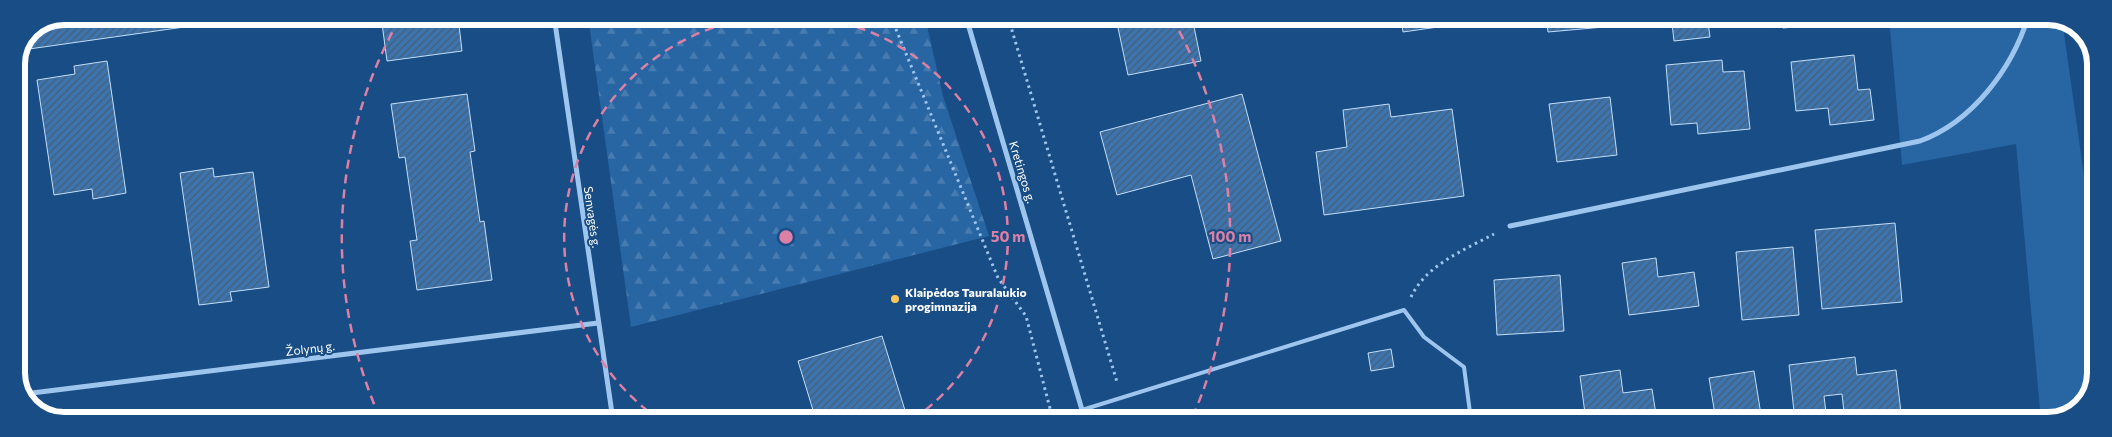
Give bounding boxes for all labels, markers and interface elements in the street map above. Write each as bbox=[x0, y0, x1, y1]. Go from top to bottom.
street label: Kretingos g. bbox=[1007, 139, 1039, 205]
street label: Senvagės g. bbox=[582, 185, 604, 249]
text: 50 m bbox=[991, 227, 1025, 245]
text: 100 m bbox=[1209, 227, 1251, 245]
centre of rings bbox=[777, 228, 795, 246]
place label: Klaipėdos Tauralaukio progimnazija bbox=[905, 285, 1027, 313]
marker: Klaipėdos Tauralaukio progimnazija bbox=[889, 293, 901, 305]
street label: Žolynų g. bbox=[284, 338, 336, 358]

